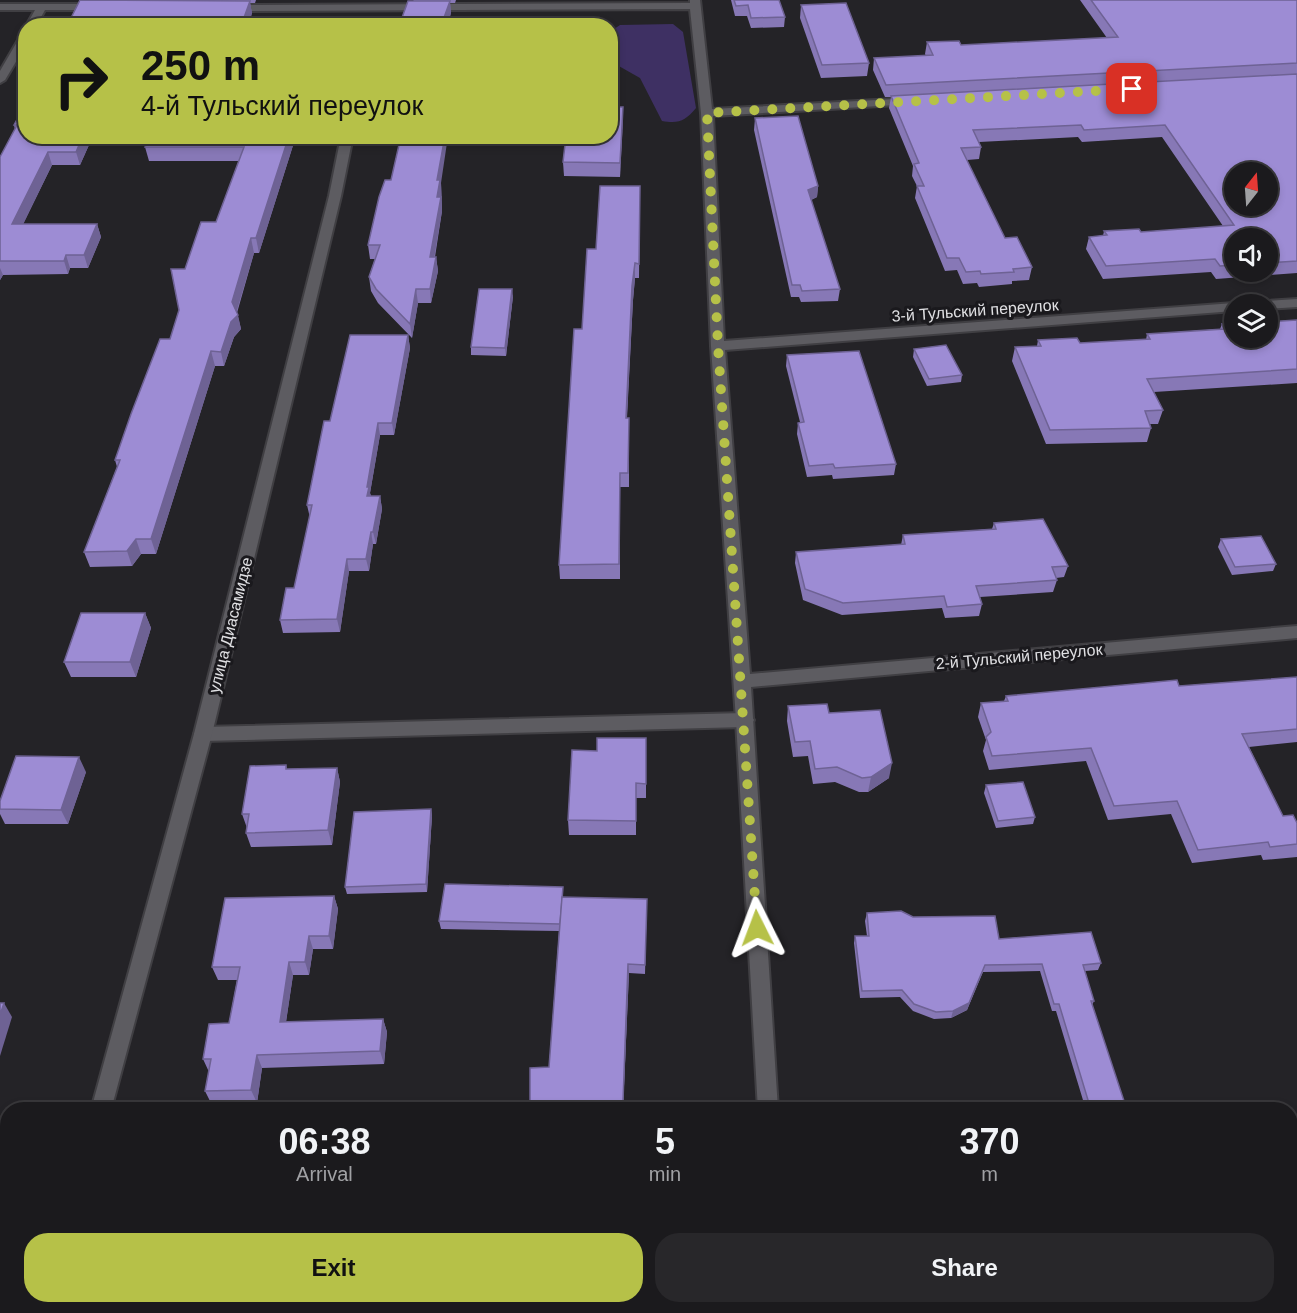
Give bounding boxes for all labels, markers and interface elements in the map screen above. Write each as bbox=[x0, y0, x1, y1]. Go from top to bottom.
icon: right bbox=[42, 42, 120, 120]
text: 250 m bbox=[141, 42, 260, 89]
pin bbox=[1106, 63, 1157, 114]
icon: arrive bbox=[1115, 72, 1148, 105]
text: 4-й Тульский переулок bbox=[141, 91, 423, 121]
north arrow bbox=[1224, 162, 1278, 216]
map controls bbox=[1224, 162, 1278, 348]
button: sound bbox=[1224, 228, 1278, 282]
button: layers bbox=[1224, 294, 1278, 348]
street label: 3-й Тульский переулок bbox=[891, 296, 1060, 325]
street label: улица Диасамидзе bbox=[205, 555, 256, 695]
street label: 2-й Тульский переулок bbox=[935, 641, 1104, 672]
position arrow bbox=[725, 896, 789, 960]
text: 06:38 bbox=[278, 1121, 370, 1162]
text: 5 bbox=[655, 1121, 675, 1162]
text: 370 bbox=[959, 1121, 1020, 1162]
text: Arrival bbox=[296, 1163, 353, 1185]
text: min bbox=[649, 1163, 681, 1185]
text: m bbox=[981, 1163, 998, 1185]
button: Exit bbox=[24, 1233, 643, 1302]
button: Share bbox=[655, 1233, 1274, 1302]

